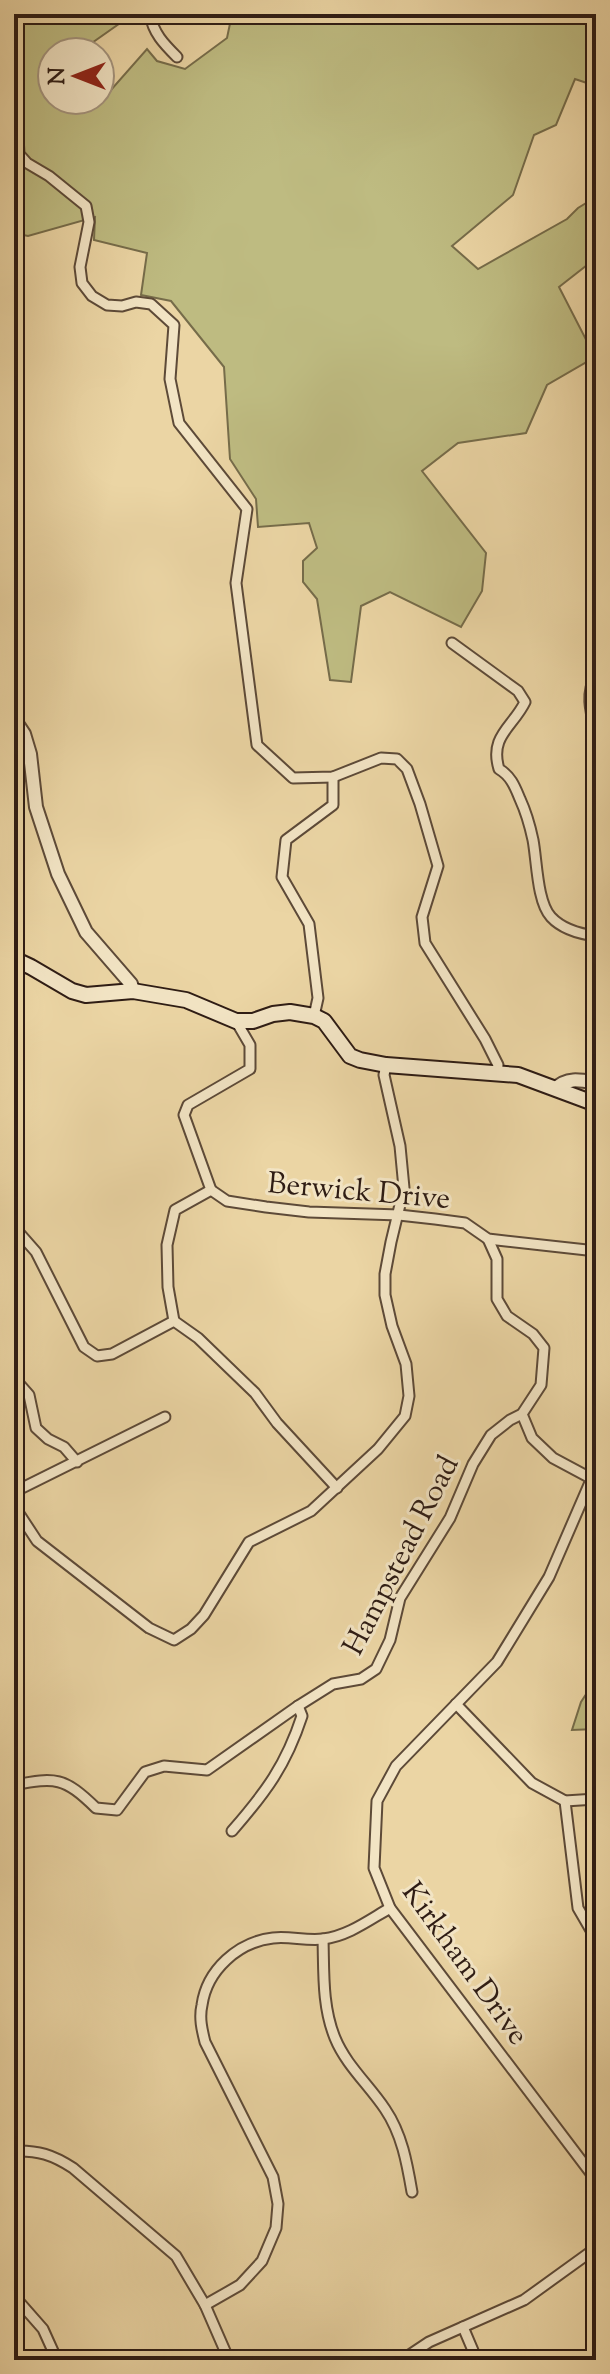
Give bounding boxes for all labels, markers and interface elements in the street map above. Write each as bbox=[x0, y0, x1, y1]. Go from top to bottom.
north arrow bbox=[36, 36, 116, 116]
text: N bbox=[43, 67, 75, 85]
street label: Berwick Drive bbox=[266, 1163, 452, 1222]
street label: Hampstead Road bbox=[333, 1449, 471, 1663]
street label: Kirkham Drive bbox=[390, 1874, 538, 2055]

